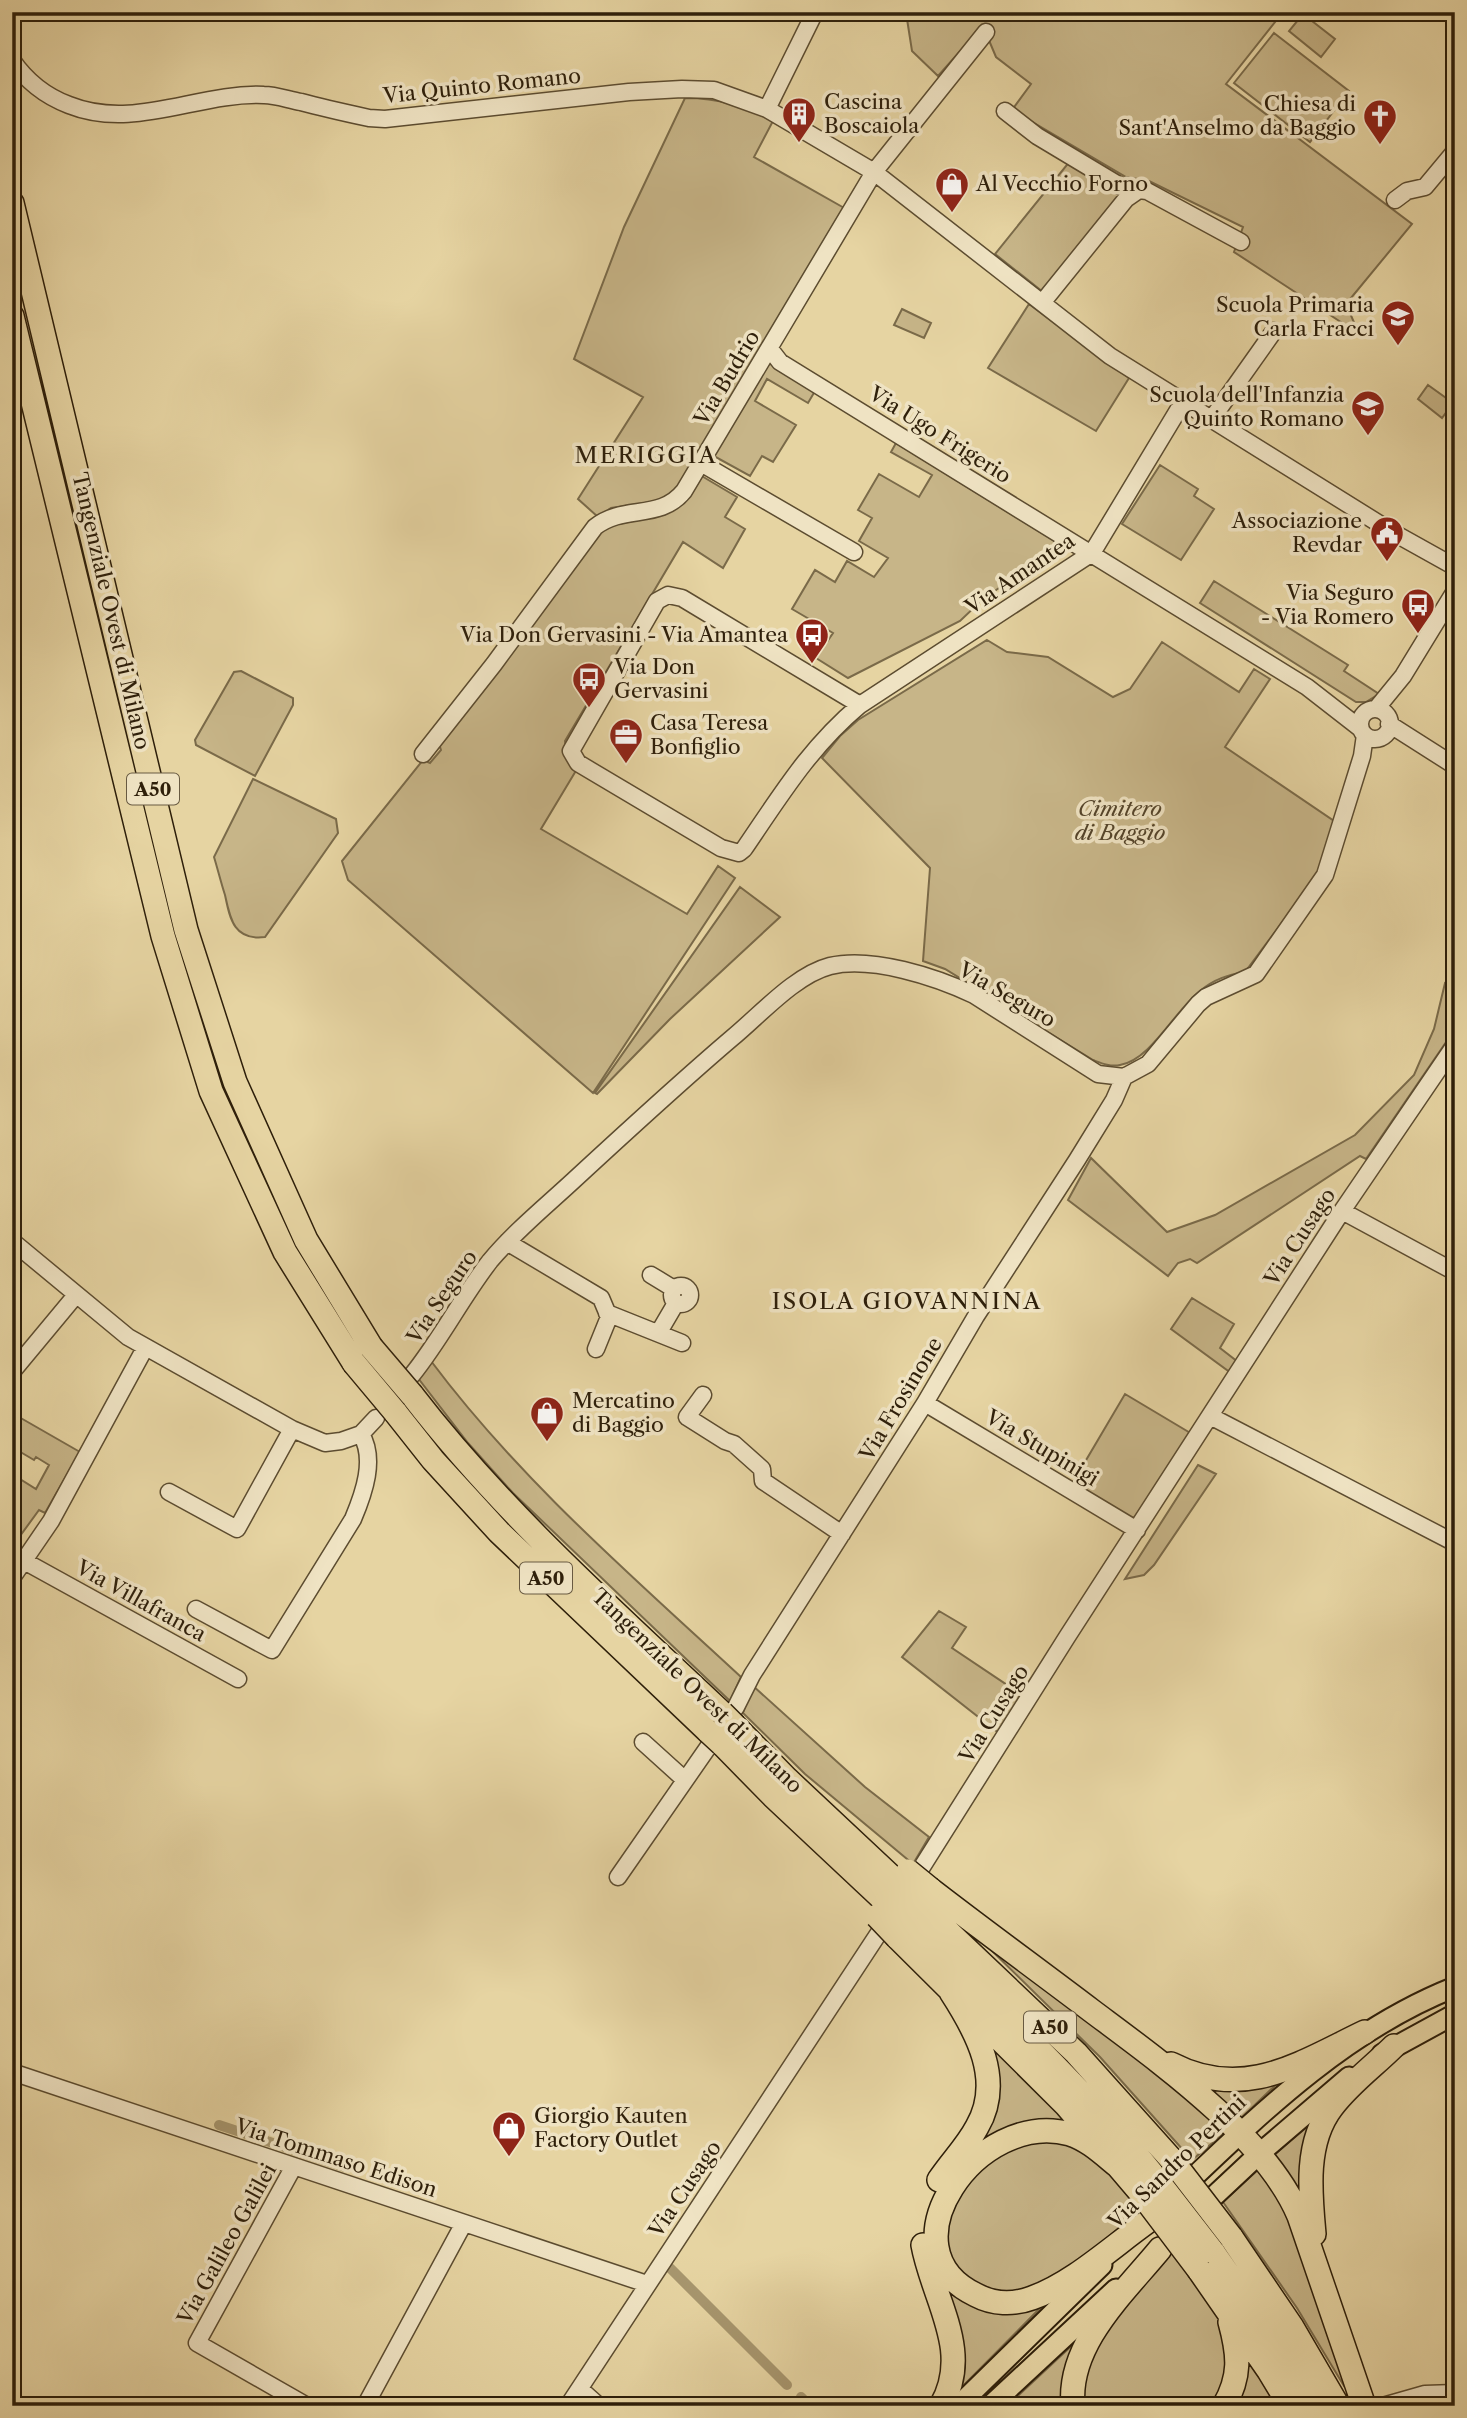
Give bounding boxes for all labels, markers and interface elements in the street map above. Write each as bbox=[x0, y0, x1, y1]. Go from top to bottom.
street label: Via Quinto Romano bbox=[381, 63, 582, 108]
place label: Cascina Boscaiola bbox=[824, 89, 920, 138]
place label: Chiesa di Sant'Anselmo da Baggio bbox=[1118, 91, 1356, 140]
building icon: Cascina Boscaiola bbox=[780, 95, 818, 144]
church icon: Chiesa di Sant'Anselmo da Baggio bbox=[1361, 97, 1399, 146]
shop icon: Al Vecchio Forno bbox=[933, 165, 971, 214]
place label: Al Vecchio Forno bbox=[975, 171, 1148, 196]
place label: Scuola Primaria Carla Fracci bbox=[1216, 292, 1375, 341]
school or university icon: Scuola Primaria Carla Fracci bbox=[1379, 298, 1417, 347]
street label: Via Budrio bbox=[688, 326, 765, 431]
street label: Via Ugo Frigerio bbox=[864, 380, 1016, 488]
place label: Scuola dell'Infanzia Quinto Romano bbox=[1149, 382, 1345, 431]
school or university icon: Scuola dell'Infanzia Quinto Romano bbox=[1349, 388, 1387, 437]
district label: MERIGGIA bbox=[574, 441, 718, 469]
street label: Tangenziale Ovest di Milano bbox=[67, 470, 156, 752]
place label: Associazione Revdar bbox=[1231, 508, 1362, 557]
public building icon: Associazione Revdar bbox=[1368, 514, 1406, 563]
street label: Via Amantea bbox=[959, 527, 1080, 620]
place label: Via Seguro - Via Romero bbox=[1261, 580, 1394, 629]
bus stop icon: Via Seguro - Via Romero bbox=[1399, 586, 1437, 635]
bus stop icon: Via Don Gervasini - Via Amantea bbox=[793, 616, 831, 665]
place label: Via Don Gervasini - Via Amantea bbox=[459, 622, 789, 647]
place label: Via Don Gervasini bbox=[613, 654, 708, 703]
bus stop icon: Via Don Gervasini bbox=[570, 660, 608, 709]
place label: Casa Teresa Bonfiglio bbox=[650, 710, 769, 759]
office icon: Casa Teresa Bonfiglio bbox=[607, 716, 645, 765]
road number: A50 bbox=[127, 774, 179, 804]
park label: Cimitero di Baggio bbox=[1075, 796, 1166, 845]
street label: Via Seguro bbox=[953, 956, 1060, 1032]
street label: Via Cusago bbox=[1258, 1183, 1340, 1291]
street label: Via Seguro bbox=[401, 1245, 482, 1349]
district label: ISOLA GIOVANNINA bbox=[772, 1287, 1042, 1315]
street label: Via Frosinone bbox=[853, 1333, 947, 1466]
place label: Mercatino di Baggio bbox=[572, 1388, 675, 1437]
shop icon: Mercatino di Baggio bbox=[528, 1394, 566, 1443]
street label: Via Stupinigi bbox=[980, 1404, 1103, 1491]
street label: Via Villafranca bbox=[71, 1554, 211, 1647]
road number: A50 bbox=[520, 1562, 572, 1594]
street label: Tangenziale Ovest di Milano bbox=[587, 1583, 808, 1798]
street label: Via Cusago bbox=[953, 1660, 1034, 1768]
road number: A50 bbox=[1024, 2011, 1076, 2042]
street label: Via Sandro Pertini bbox=[1102, 2090, 1251, 2234]
place label: Giorgio Kauten Factory Outlet bbox=[534, 2103, 688, 2152]
shop icon: Giorgio Kauten Factory Outlet bbox=[490, 2109, 528, 2158]
street label: Via Tommaso Edison bbox=[231, 2113, 440, 2202]
street label: Via Cusago bbox=[643, 2136, 726, 2243]
street label: Via Galileo Galilei bbox=[171, 2159, 281, 2329]

